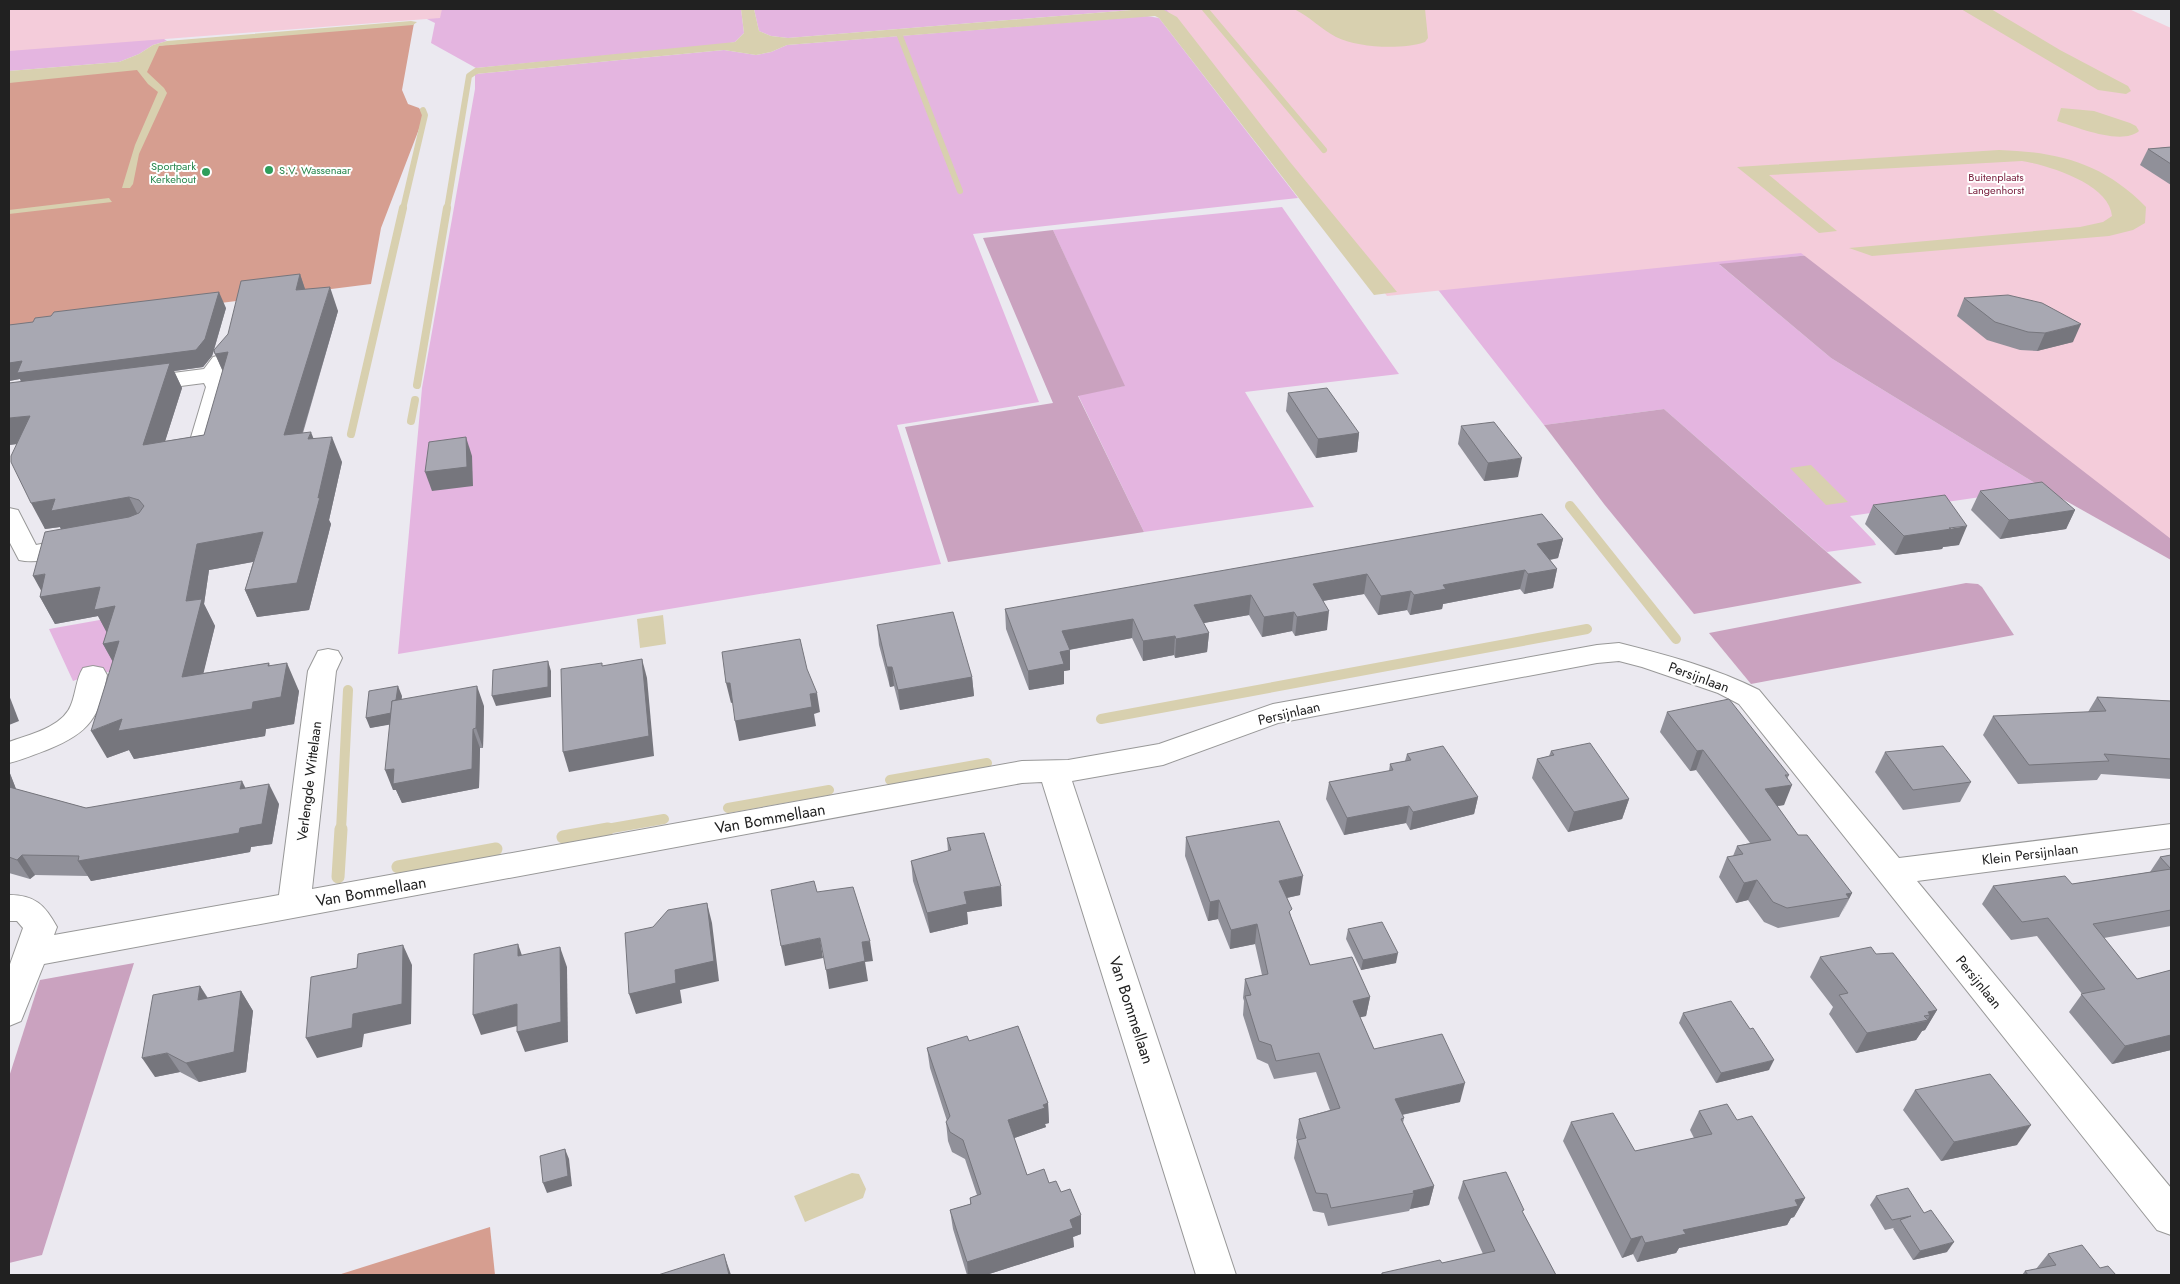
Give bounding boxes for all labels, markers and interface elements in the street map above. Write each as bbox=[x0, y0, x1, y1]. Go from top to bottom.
place label: Sportpark Kerkehout bbox=[150, 158, 196, 187]
place label: S.V. Wassenaar bbox=[279, 162, 351, 178]
marker: S.V. Wassenaar bbox=[263, 164, 275, 176]
marker: Sportpark Kerkehout bbox=[200, 166, 212, 178]
park label: Buitenplaats Langenhorst bbox=[1968, 169, 2025, 198]
street label: Persijnlaan bbox=[1666, 657, 1732, 697]
street label: Persijnlaan bbox=[1256, 696, 1322, 730]
street label: Verlengde Wittelaan bbox=[292, 720, 326, 842]
street label: Van Bommellaan bbox=[713, 797, 827, 840]
street label: Klein Persijnlaan bbox=[1981, 838, 2079, 870]
street label: Van Bommellaan bbox=[314, 870, 428, 913]
street label: Persijnlaan bbox=[1951, 951, 2007, 1013]
street label: Van Bommellaan bbox=[1103, 953, 1160, 1067]

